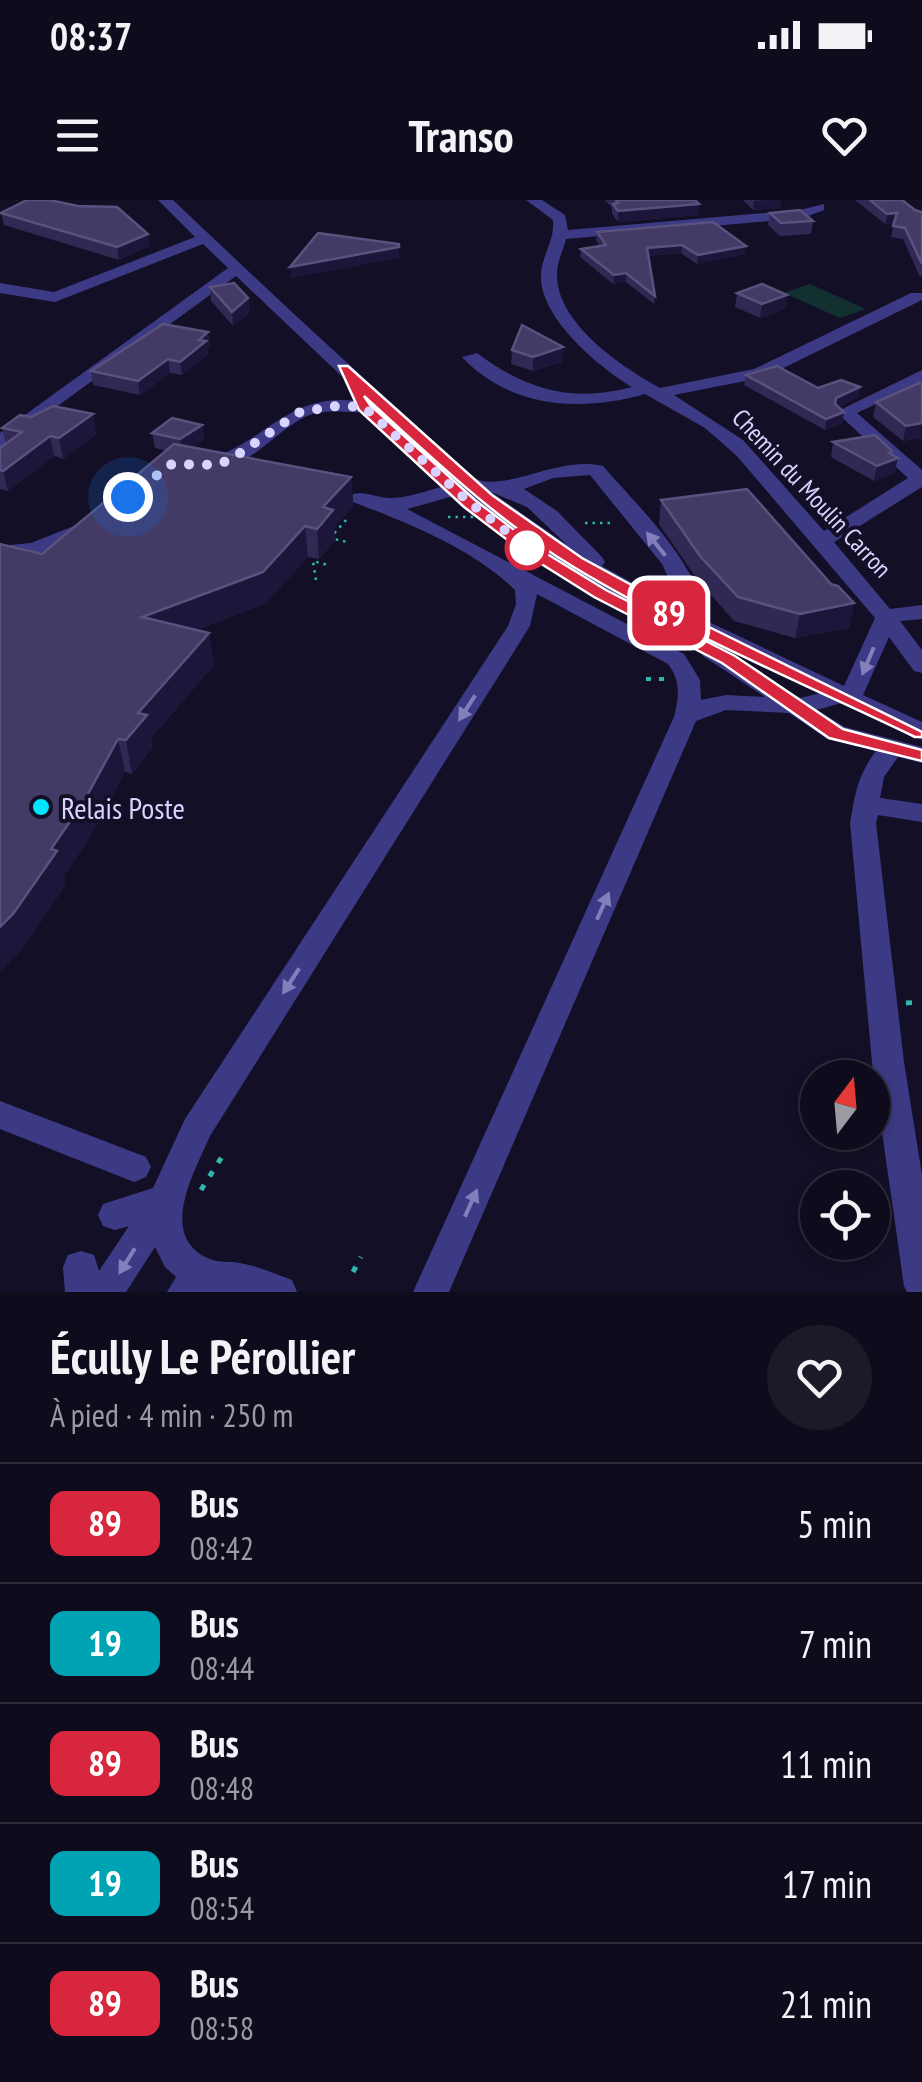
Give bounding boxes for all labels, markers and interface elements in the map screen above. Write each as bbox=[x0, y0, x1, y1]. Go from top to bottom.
text: 08:37 bbox=[50, 11, 132, 60]
text: Transo bbox=[408, 106, 514, 164]
icon: menu bbox=[50, 108, 105, 163]
icon: heart bbox=[817, 108, 872, 163]
street label: Chemin du Moulin Carron bbox=[725, 402, 899, 584]
your location bbox=[103, 472, 153, 522]
unlabelled marker bbox=[506, 527, 548, 569]
one-way arrow bbox=[646, 531, 667, 556]
line badge: 89 bbox=[624, 580, 714, 646]
text: 89 bbox=[652, 590, 686, 636]
one-way arrow bbox=[860, 646, 876, 676]
one-way arrow bbox=[458, 694, 476, 721]
place label: Relais Poste bbox=[61, 788, 185, 827]
marker: Relais Poste bbox=[30, 796, 52, 818]
one-way arrow bbox=[595, 891, 611, 921]
one-way arrow bbox=[283, 968, 301, 995]
north arrow bbox=[800, 1060, 890, 1150]
map controls bbox=[800, 1060, 890, 1260]
button: locate bbox=[800, 1170, 890, 1260]
one-way arrow bbox=[463, 1188, 479, 1218]
one-way arrow bbox=[119, 1247, 137, 1275]
text: Écully Le Pérollier bbox=[50, 1325, 355, 1387]
button: heart bbox=[767, 1325, 872, 1430]
text: À pied · 4 min · 250 m bbox=[50, 1394, 293, 1436]
text: Bus bbox=[190, 1478, 239, 1527]
text: 5 min bbox=[797, 1499, 872, 1548]
text: 89 bbox=[88, 1500, 122, 1546]
text: 08:42 bbox=[190, 1527, 254, 1569]
text: Bus bbox=[190, 1598, 239, 1647]
text: 7 min bbox=[799, 1619, 872, 1668]
text: 19 bbox=[88, 1620, 122, 1666]
text: 08:44 bbox=[190, 1647, 254, 1689]
text: Bus bbox=[190, 1718, 239, 1767]
text: 11 min bbox=[780, 1739, 872, 1788]
text: 89 bbox=[88, 1740, 122, 1786]
text: 08:48 bbox=[190, 1767, 254, 1809]
text: Bus bbox=[190, 1838, 239, 1887]
text: 17 min bbox=[782, 1859, 872, 1908]
text: 19 bbox=[88, 1860, 122, 1906]
text: 08:54 bbox=[190, 1887, 254, 1929]
text: Bus bbox=[190, 1958, 239, 2007]
text: 21 min bbox=[780, 1979, 872, 2028]
text: 89 bbox=[88, 1980, 122, 2026]
text: 08:58 bbox=[190, 2007, 254, 2049]

